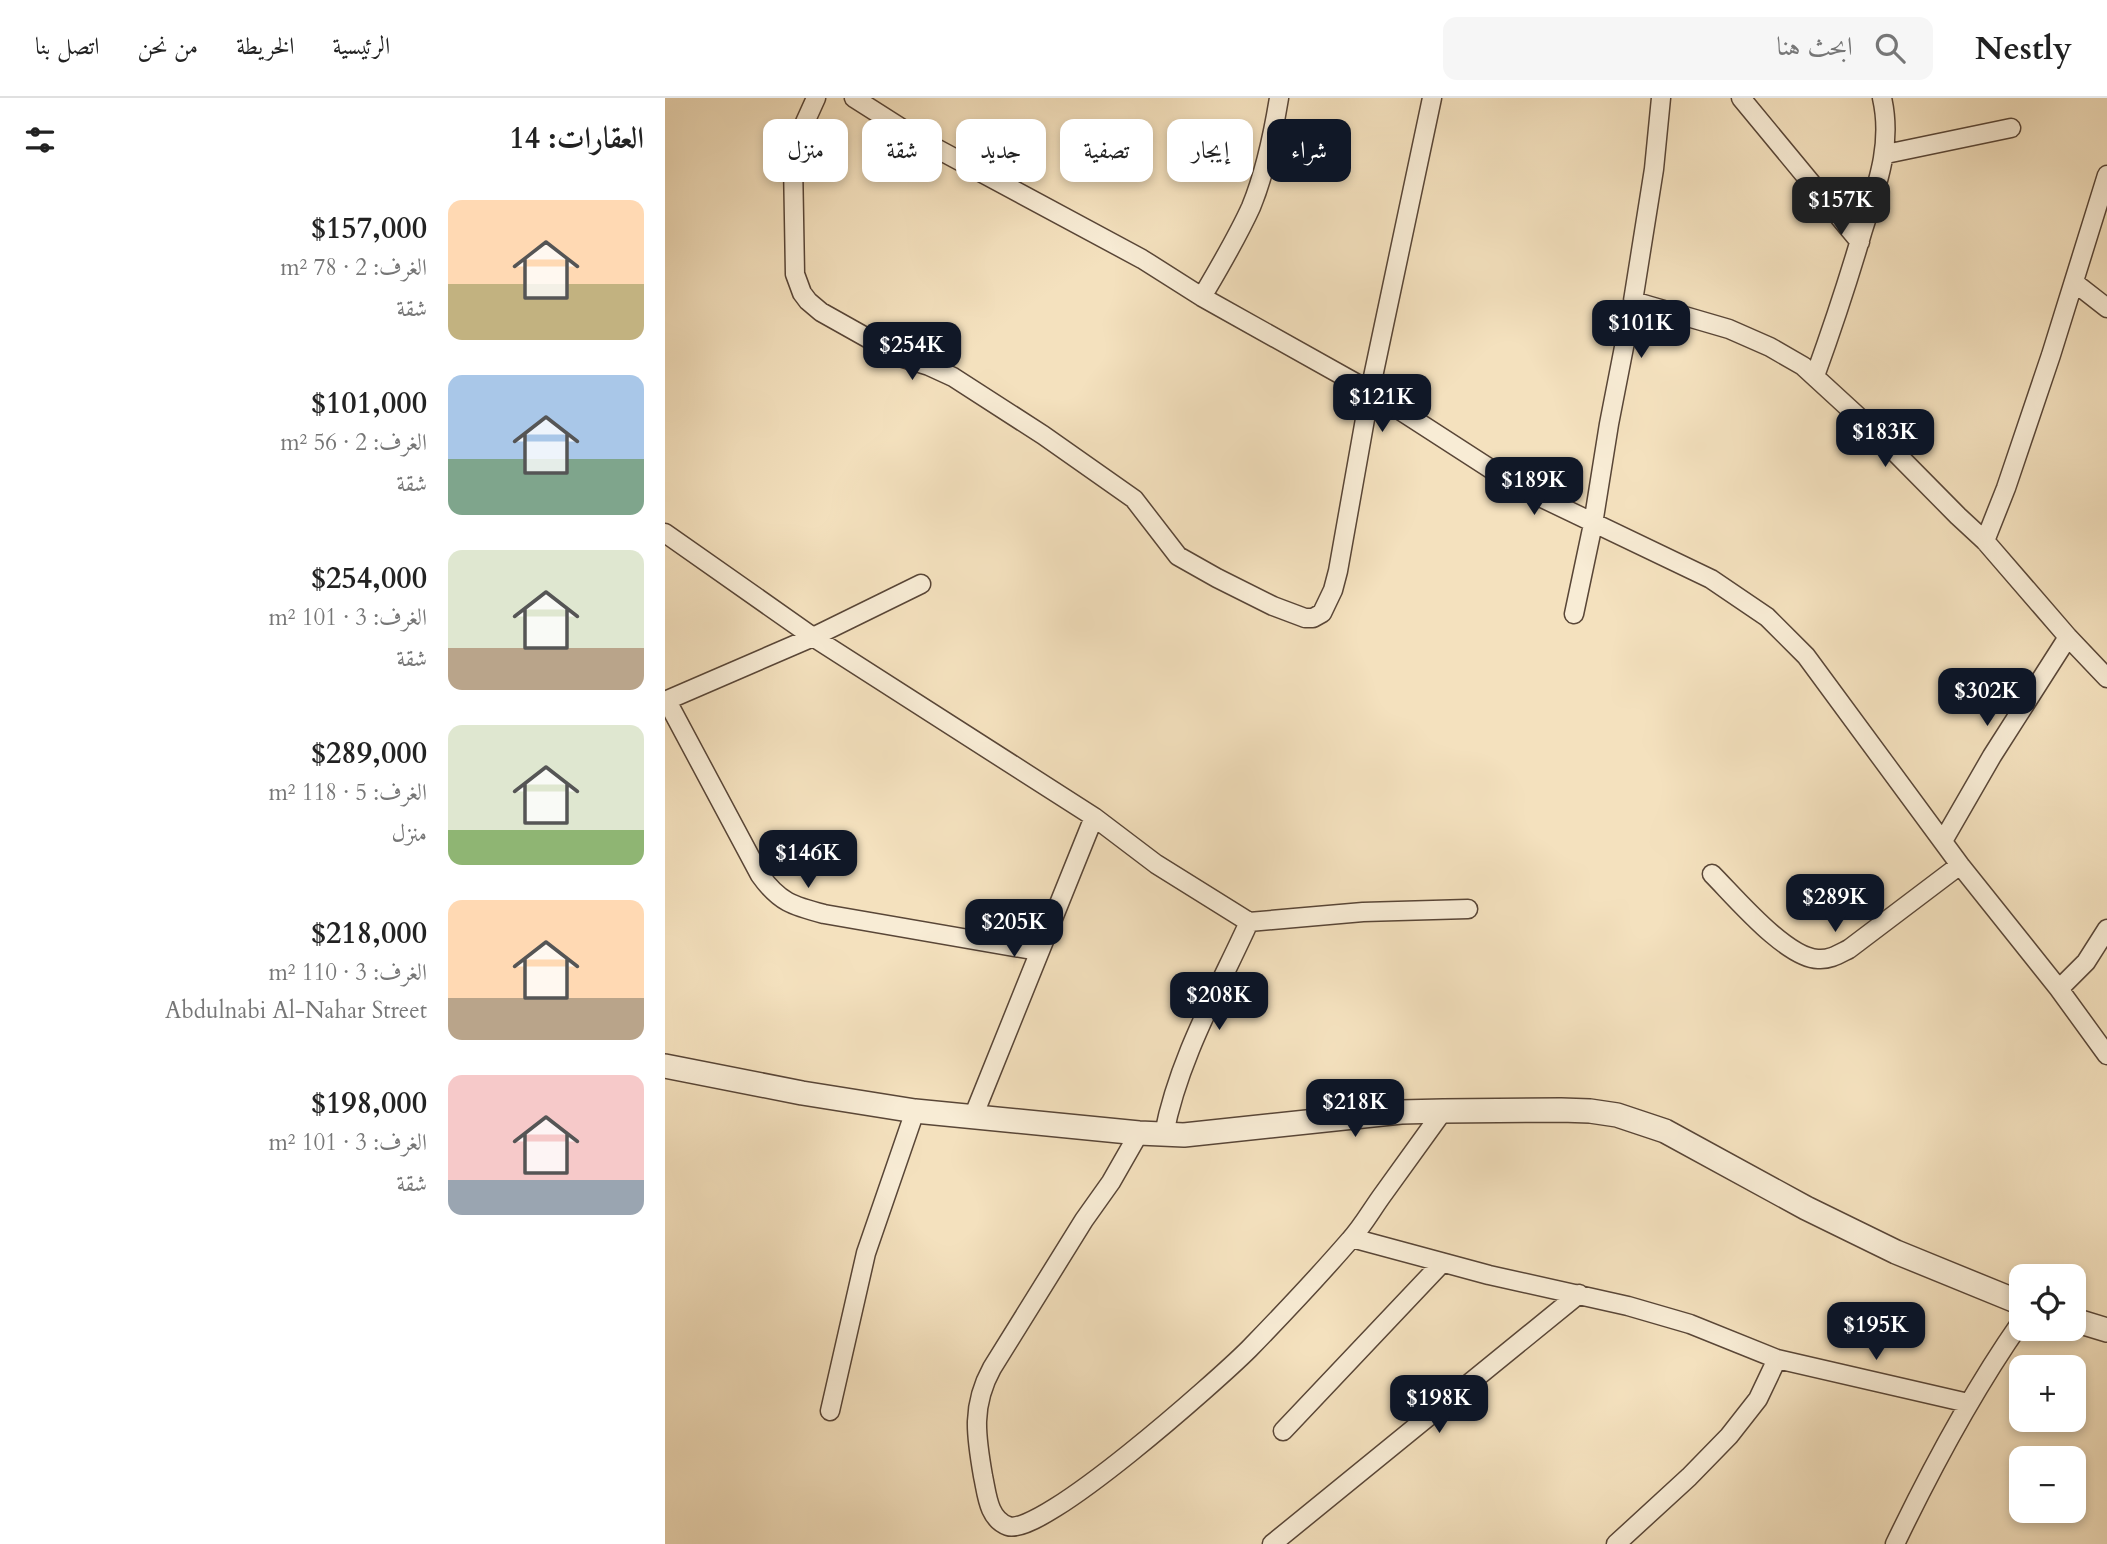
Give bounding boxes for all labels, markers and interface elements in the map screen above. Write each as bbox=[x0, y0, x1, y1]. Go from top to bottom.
search box bbox=[1443, 17, 1933, 80]
text: Nestly bbox=[1975, 26, 2072, 71]
text: ابحث هنا bbox=[1776, 29, 1853, 64]
icon: search bbox=[1871, 29, 1909, 67]
text: اتصل بنا bbox=[35, 30, 99, 63]
text: من نحن bbox=[137, 30, 198, 63]
text: الخريطة bbox=[236, 30, 295, 63]
text: الرئيسية bbox=[333, 30, 390, 63]
text: العقارات: 14 bbox=[509, 118, 644, 159]
chip: منزل bbox=[763, 119, 848, 182]
chip: شقة bbox=[862, 119, 942, 182]
chip: جديد bbox=[956, 119, 1046, 182]
chip: تصفية bbox=[1060, 119, 1153, 182]
chip: إيجار bbox=[1167, 119, 1253, 182]
chip: شراء bbox=[1267, 119, 1351, 182]
icon: filters bbox=[21, 121, 59, 159]
pin: $157K bbox=[1792, 178, 1890, 237]
text: $157K bbox=[1808, 184, 1874, 215]
text: $157,000 bbox=[311, 208, 427, 249]
icon: home bbox=[504, 228, 588, 312]
text: الغرف: 2 · 78 m² bbox=[280, 252, 427, 283]
text: شقة bbox=[397, 293, 427, 324]
pin: $101K bbox=[1592, 300, 1690, 360]
text: $101K bbox=[1608, 307, 1674, 338]
pin: $254K bbox=[863, 322, 961, 382]
text: $254K bbox=[879, 329, 945, 360]
pin: $121K bbox=[1333, 374, 1431, 434]
text: $121K bbox=[1349, 381, 1415, 412]
text: $101,000 bbox=[311, 383, 427, 424]
icon: home bbox=[504, 403, 588, 487]
pin: $183K bbox=[1836, 410, 1934, 469]
text: $183K bbox=[1852, 416, 1918, 447]
text: الغرف: 2 · 56 m² bbox=[280, 427, 427, 458]
pin: $189K bbox=[1485, 458, 1583, 517]
text: $189K bbox=[1501, 464, 1567, 495]
text: شقة bbox=[397, 468, 427, 499]
text: $254,000 bbox=[311, 558, 427, 599]
icon: home bbox=[504, 578, 588, 662]
text: الغرف: 3 · 101 m² bbox=[268, 602, 427, 633]
text: شقة bbox=[397, 643, 427, 674]
pin: $302K bbox=[1938, 668, 2036, 728]
text: $302K bbox=[1954, 675, 2020, 706]
text: $289,000 bbox=[311, 733, 427, 774]
icon: home bbox=[504, 753, 588, 837]
text: الغرف: 5 · 118 m² bbox=[268, 777, 427, 808]
text: منزل bbox=[392, 818, 427, 849]
pin: $146K bbox=[759, 830, 857, 890]
text: $146K bbox=[775, 837, 841, 868]
pin: $289K bbox=[1786, 874, 1884, 934]
text: $289K bbox=[1802, 881, 1868, 912]
pin: $205K bbox=[965, 900, 1063, 959]
text: $205K bbox=[981, 906, 1047, 937]
text: $218,000 bbox=[311, 913, 427, 954]
icon: home bbox=[504, 928, 588, 1012]
text: الغرف: 3 · 110 m² bbox=[268, 957, 427, 988]
pin: $208K bbox=[1170, 972, 1268, 1032]
text: $208K bbox=[1186, 979, 1252, 1010]
text: Abdulnabi Al-Nahar Street bbox=[165, 995, 427, 1026]
pin: $218K bbox=[1306, 1080, 1404, 1139]
text: $198,000 bbox=[311, 1083, 427, 1124]
text: $218K bbox=[1322, 1086, 1388, 1117]
icon: home bbox=[504, 1103, 588, 1187]
text: الغرف: 3 · 101 m² bbox=[268, 1127, 427, 1158]
text: شقة bbox=[397, 1168, 427, 1199]
map controls bbox=[2009, 1264, 2086, 1523]
button: locate bbox=[2009, 1264, 2086, 1341]
pin: $195K bbox=[1827, 1302, 1925, 1362]
text: $195K bbox=[1843, 1309, 1909, 1340]
button: + bbox=[2009, 1355, 2086, 1432]
pin: $198K bbox=[1390, 1376, 1488, 1435]
text: $198K bbox=[1406, 1382, 1472, 1413]
button: − bbox=[2009, 1446, 2086, 1523]

